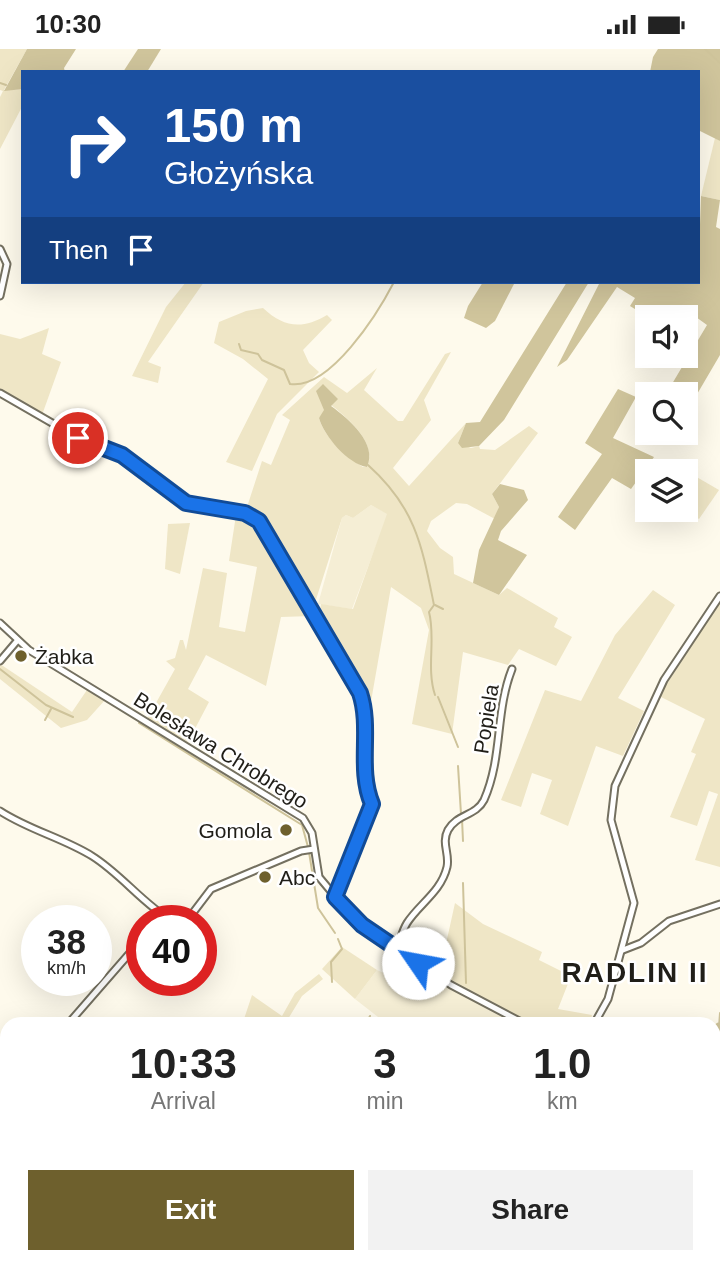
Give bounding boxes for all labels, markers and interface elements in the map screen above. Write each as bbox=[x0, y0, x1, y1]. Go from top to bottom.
text: 10:30 bbox=[35, 9, 102, 39]
icon: right bbox=[49, 98, 140, 189]
text: 150 m bbox=[164, 98, 303, 152]
text: Głożyńska bbox=[164, 155, 313, 191]
icon: arrive bbox=[122, 231, 160, 269]
text: Then bbox=[49, 235, 108, 265]
map controls bbox=[635, 305, 698, 522]
button: sound bbox=[635, 305, 698, 368]
button: search bbox=[635, 382, 698, 445]
pin bbox=[48, 408, 108, 468]
icon: arrive bbox=[59, 419, 97, 457]
button: layers bbox=[635, 459, 698, 522]
place label: Żabka bbox=[35, 645, 94, 668]
marker: Żabka bbox=[13, 648, 29, 664]
street label: Popiela bbox=[469, 682, 503, 755]
street label: Bolesława Chrobrego bbox=[130, 687, 312, 813]
place label: Gomola bbox=[198, 819, 272, 842]
marker: Gomola bbox=[278, 822, 294, 838]
place label: Abc bbox=[279, 866, 315, 889]
marker: Abc bbox=[257, 869, 273, 885]
speed limit sign: 40 bbox=[126, 905, 217, 996]
text: 38 bbox=[47, 922, 86, 961]
position arrow bbox=[381, 926, 455, 1000]
district label: RADLIN II bbox=[561, 957, 709, 988]
text: km/h bbox=[47, 958, 86, 978]
text: 10:33 bbox=[130, 1040, 237, 1087]
text: 3 bbox=[373, 1040, 397, 1087]
text: 1.0 bbox=[533, 1040, 591, 1087]
text: Arrival bbox=[151, 1088, 216, 1114]
text: min bbox=[366, 1088, 404, 1114]
text: km bbox=[547, 1088, 578, 1114]
button: Exit bbox=[28, 1170, 354, 1250]
button: Share bbox=[368, 1170, 693, 1250]

